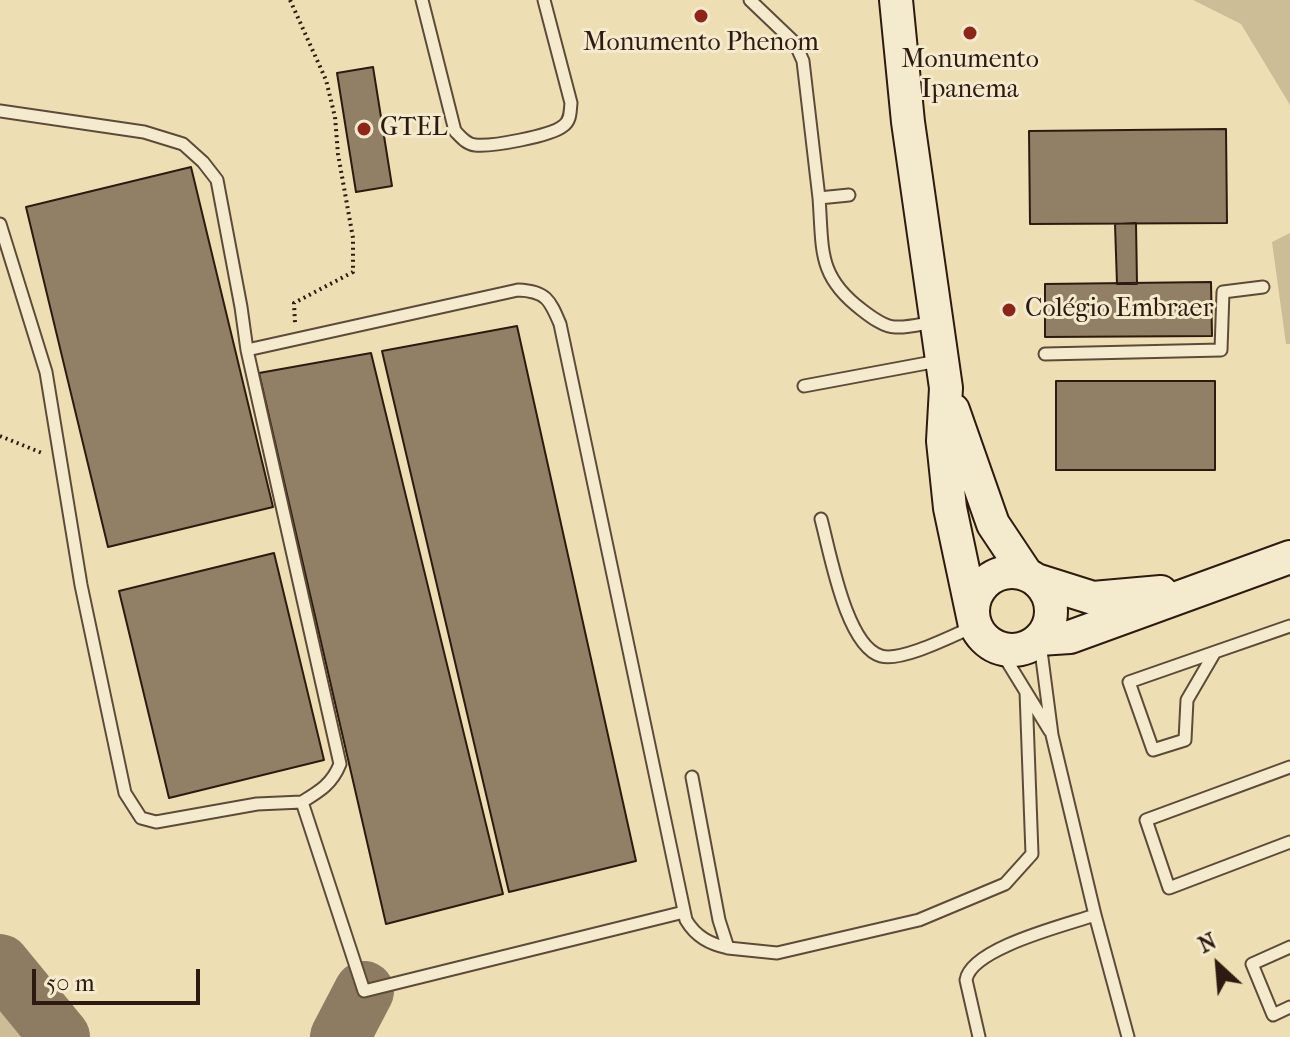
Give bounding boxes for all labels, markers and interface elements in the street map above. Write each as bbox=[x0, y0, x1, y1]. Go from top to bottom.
marker: Monumento Phenom bbox=[692, 7, 710, 25]
marker: Monumento Ipanema bbox=[961, 24, 979, 42]
place label: Monumento Phenom bbox=[583, 28, 819, 60]
place label: Monumento Ipanema bbox=[901, 45, 1039, 106]
place label: GTEL bbox=[380, 113, 447, 145]
marker: GTEL bbox=[355, 120, 373, 138]
place label: Colégio Embraer bbox=[1025, 294, 1213, 326]
marker: Colégio Embraer bbox=[1000, 301, 1018, 319]
north arrow bbox=[1178, 925, 1258, 1005]
text: N bbox=[1194, 928, 1221, 959]
scale bar bbox=[36, 953, 204, 1003]
text: 50 m bbox=[46, 969, 95, 997]

